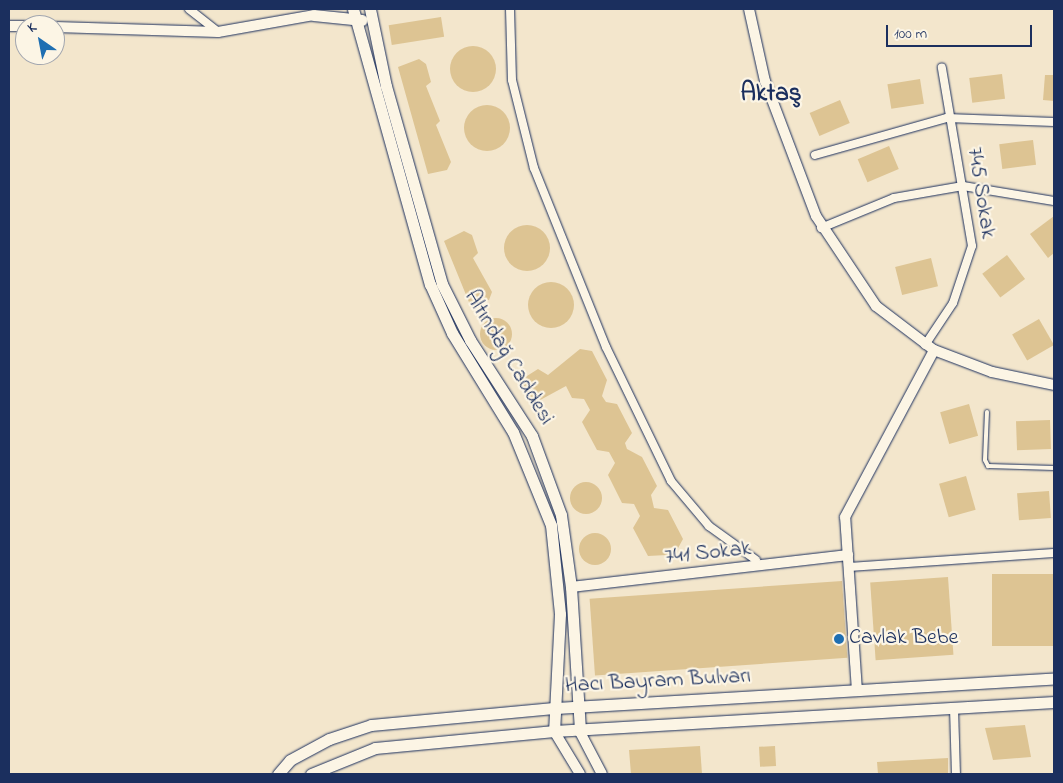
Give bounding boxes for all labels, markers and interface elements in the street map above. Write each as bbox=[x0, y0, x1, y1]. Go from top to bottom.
north arrow bbox=[15, 15, 65, 65]
scale bar bbox=[888, 15, 1034, 47]
text: K bbox=[24, 17, 41, 39]
text: 100 m bbox=[894, 23, 927, 45]
district label: Aktaş bbox=[741, 79, 801, 109]
street label: 745 Sokak bbox=[960, 145, 1000, 241]
street label: Altındağ Caddesi bbox=[457, 286, 559, 430]
street label: 741 Sokak bbox=[664, 536, 752, 572]
place label: Cavlak Bebe bbox=[849, 626, 958, 652]
marker: Cavlak Bebe bbox=[833, 633, 845, 645]
street label: Hacı Bayram Bulvarı bbox=[564, 664, 752, 700]

